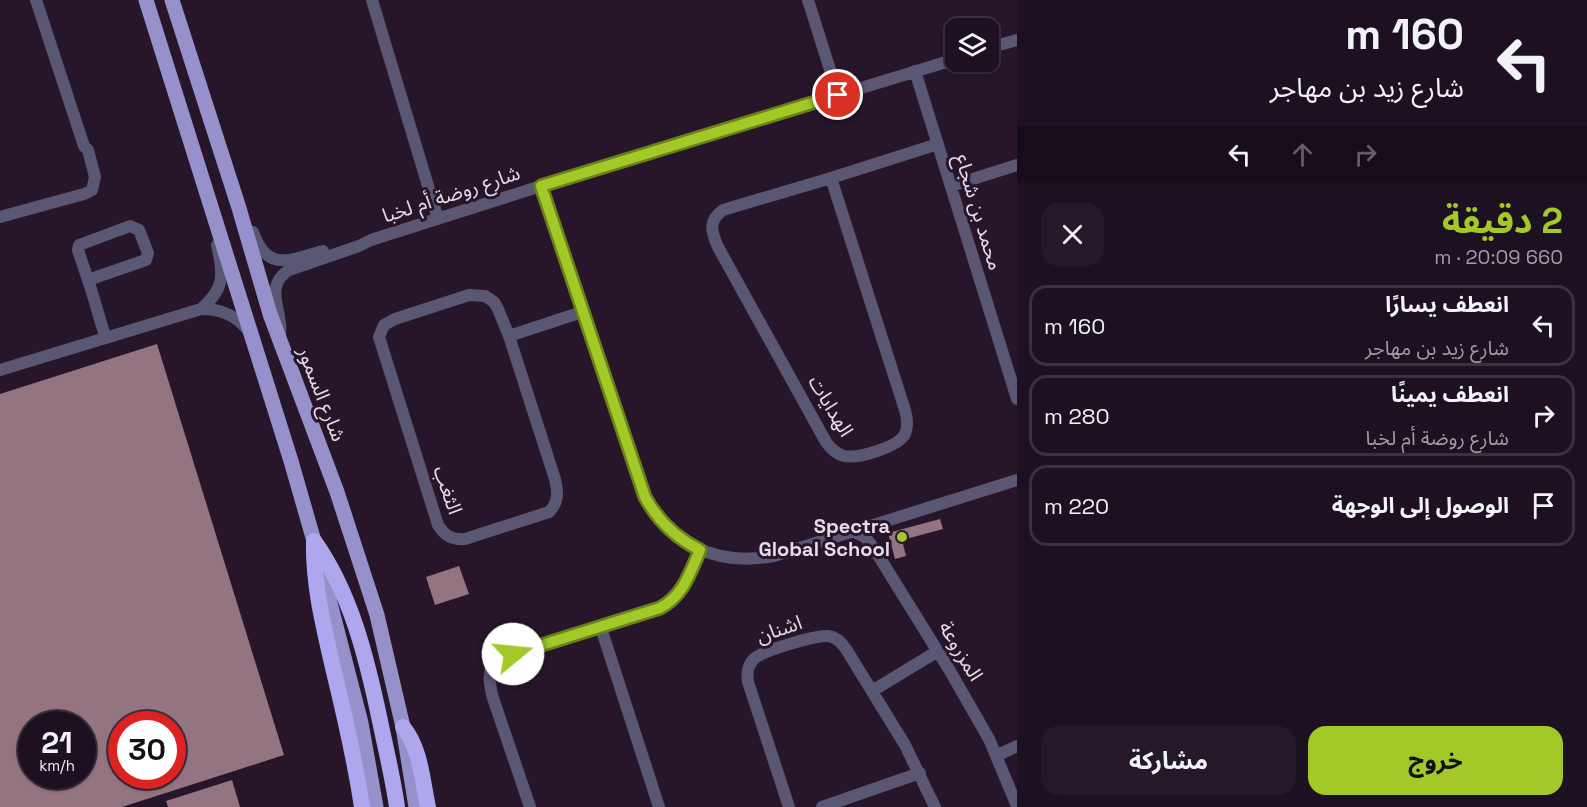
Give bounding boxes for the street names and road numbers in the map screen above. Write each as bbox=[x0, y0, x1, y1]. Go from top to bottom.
street label: محمد بن شجاع bbox=[947, 151, 1009, 274]
street label: شارع روضة أم لخبا bbox=[379, 159, 524, 230]
street label: شارع السمور bbox=[290, 342, 352, 446]
street label: الهدايات bbox=[803, 371, 859, 441]
street label: الثغب bbox=[428, 462, 468, 518]
street label: اشنان bbox=[753, 609, 805, 649]
street label: المزروعة bbox=[933, 616, 989, 686]

